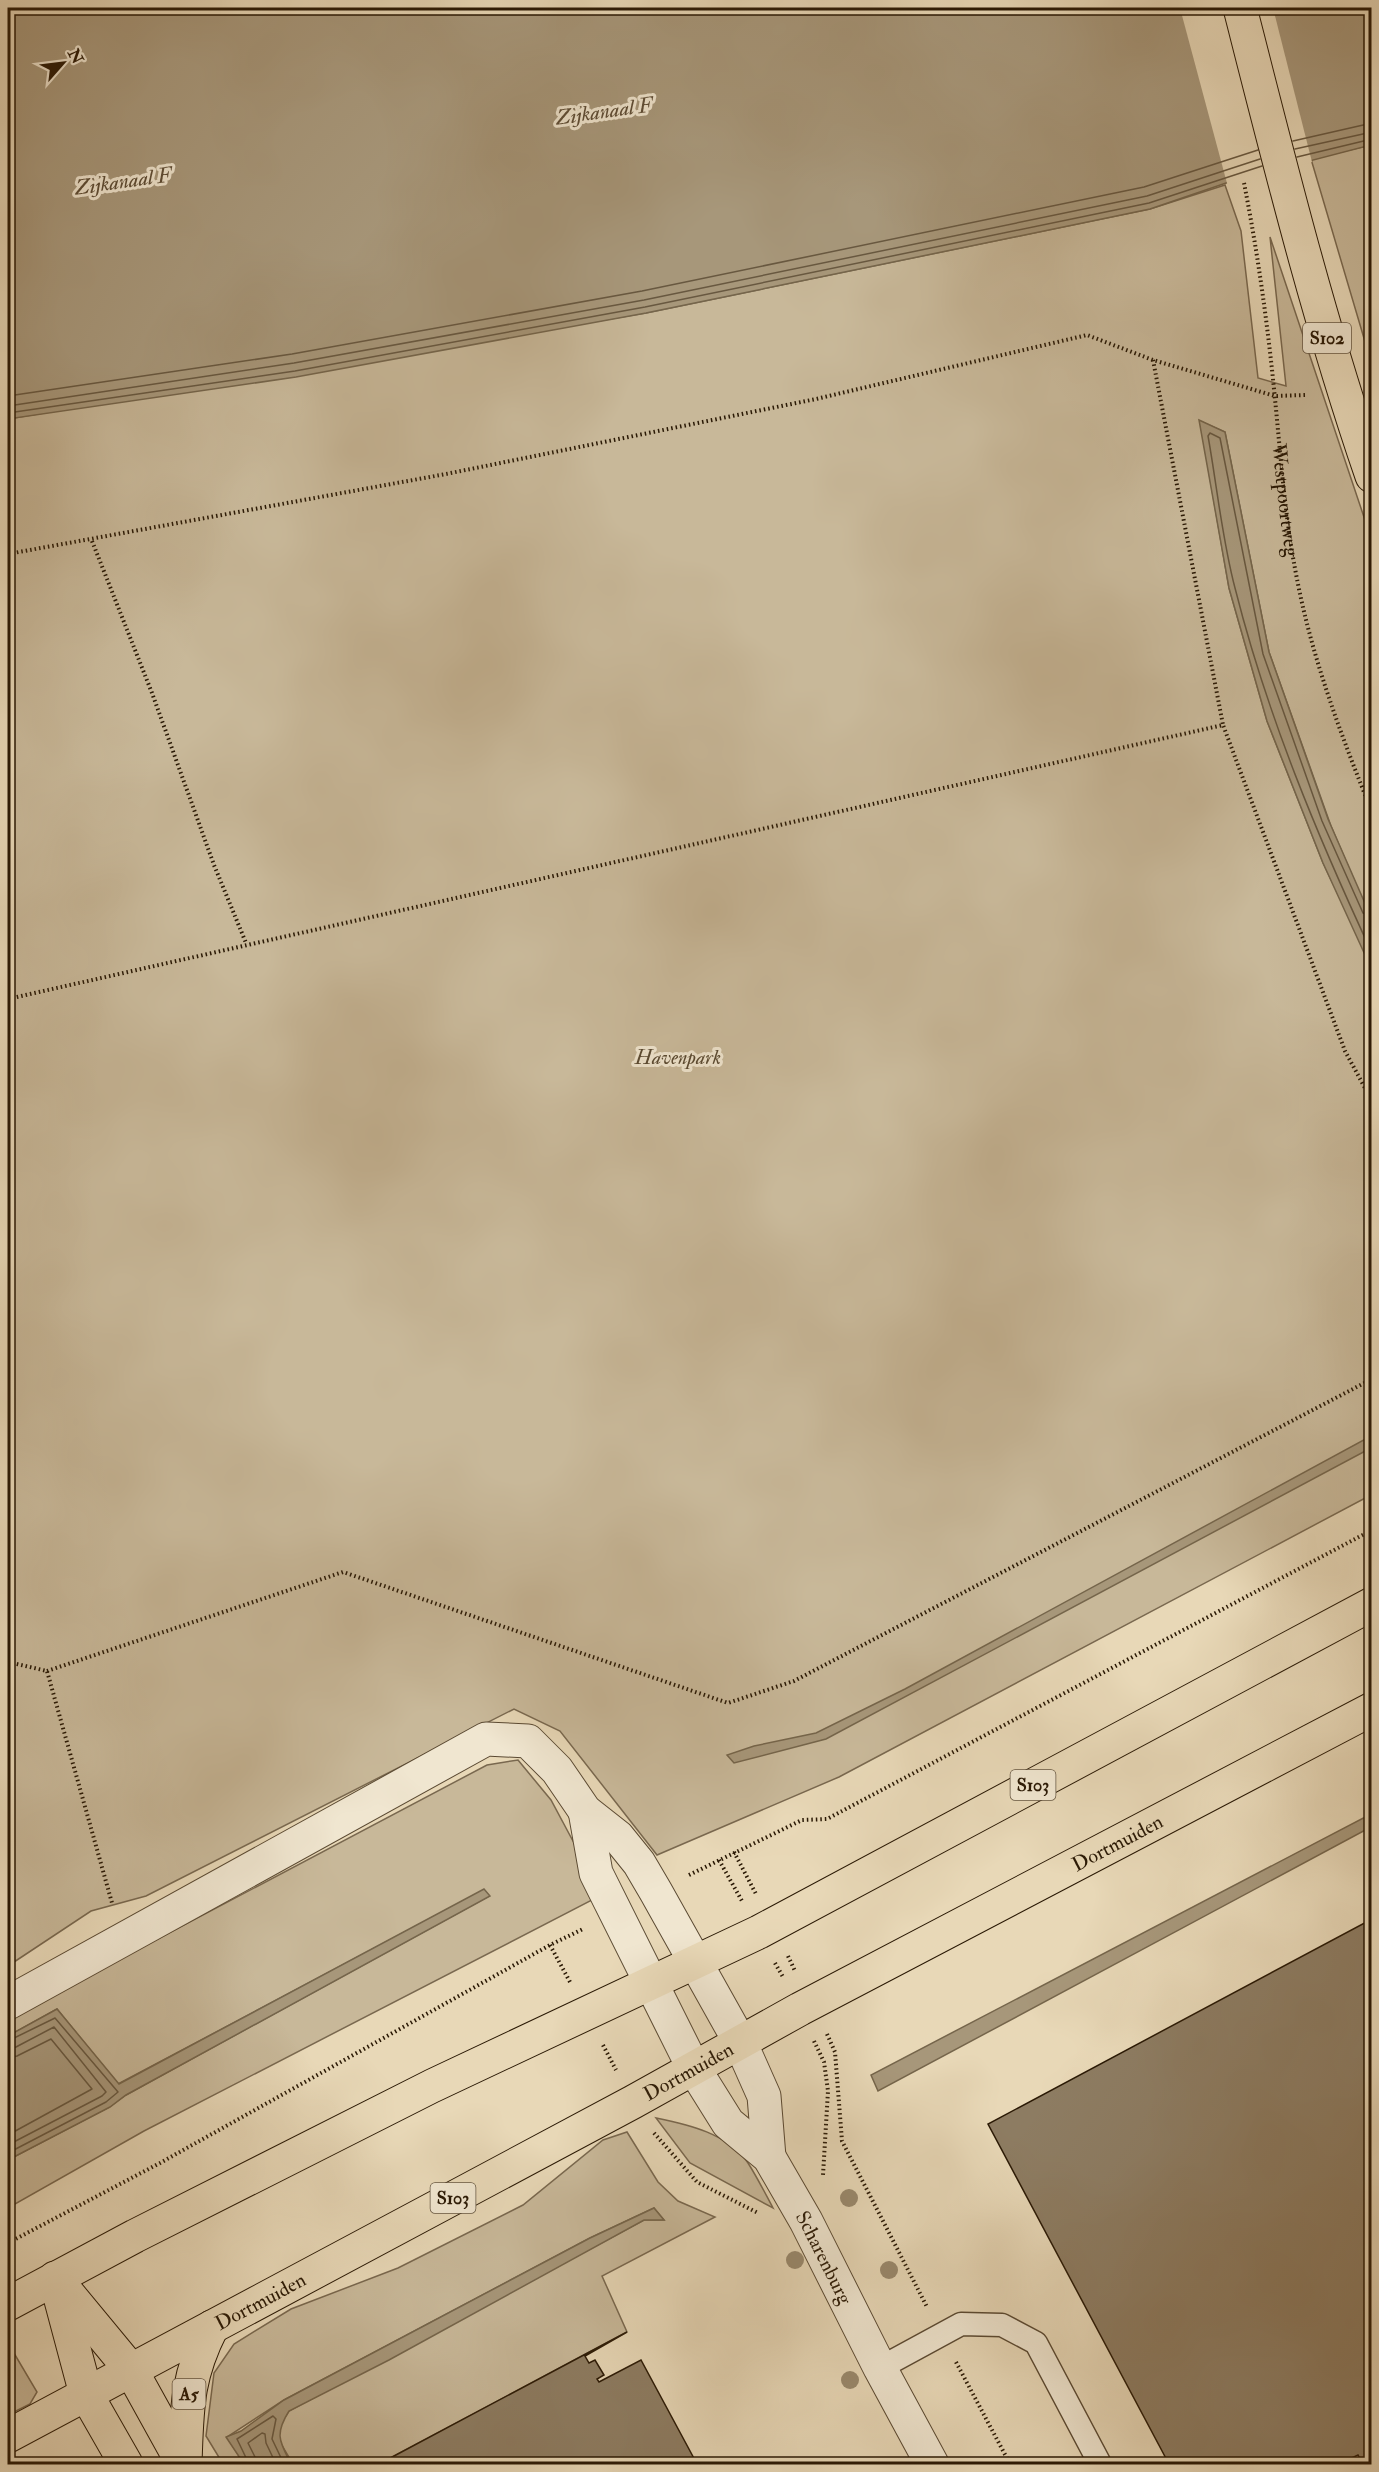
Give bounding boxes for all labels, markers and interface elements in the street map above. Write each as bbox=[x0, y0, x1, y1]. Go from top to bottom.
north arrow bbox=[33, 33, 93, 93]
text: N bbox=[63, 45, 88, 68]
water label: Zijkanaal F bbox=[553, 91, 657, 132]
water label: Zijkanaal F bbox=[72, 161, 176, 202]
road number: S102 bbox=[1303, 323, 1351, 353]
street label: Westpoortweg bbox=[1266, 441, 1305, 560]
park label: Havenpark bbox=[634, 1045, 721, 1070]
road number: S103 bbox=[1010, 1770, 1056, 1800]
street label: Dortmuiden bbox=[1068, 1809, 1167, 1877]
street label: Dortmuiden bbox=[639, 2037, 738, 2107]
road number: S103 bbox=[430, 2183, 476, 2213]
street label: Scharenburg bbox=[790, 2207, 858, 2310]
street label: Dortmuiden bbox=[211, 2267, 310, 2336]
road number: A5 bbox=[172, 2379, 206, 2409]

